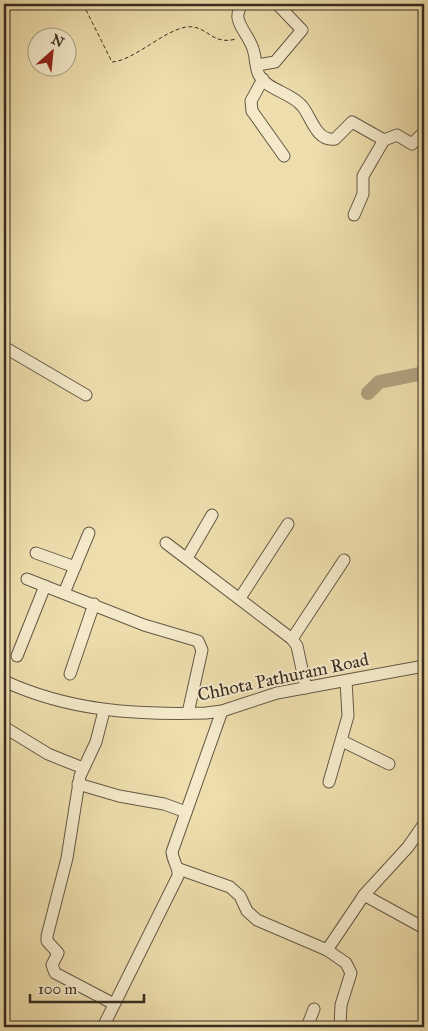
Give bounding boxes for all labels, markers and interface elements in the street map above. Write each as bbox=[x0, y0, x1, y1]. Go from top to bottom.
north arrow bbox=[28, 28, 78, 78]
text: N bbox=[49, 31, 67, 51]
street label: Chhota Pathuram Road bbox=[195, 648, 371, 706]
scale bar bbox=[30, 971, 144, 1003]
text: 100 m bbox=[38, 980, 78, 998]

